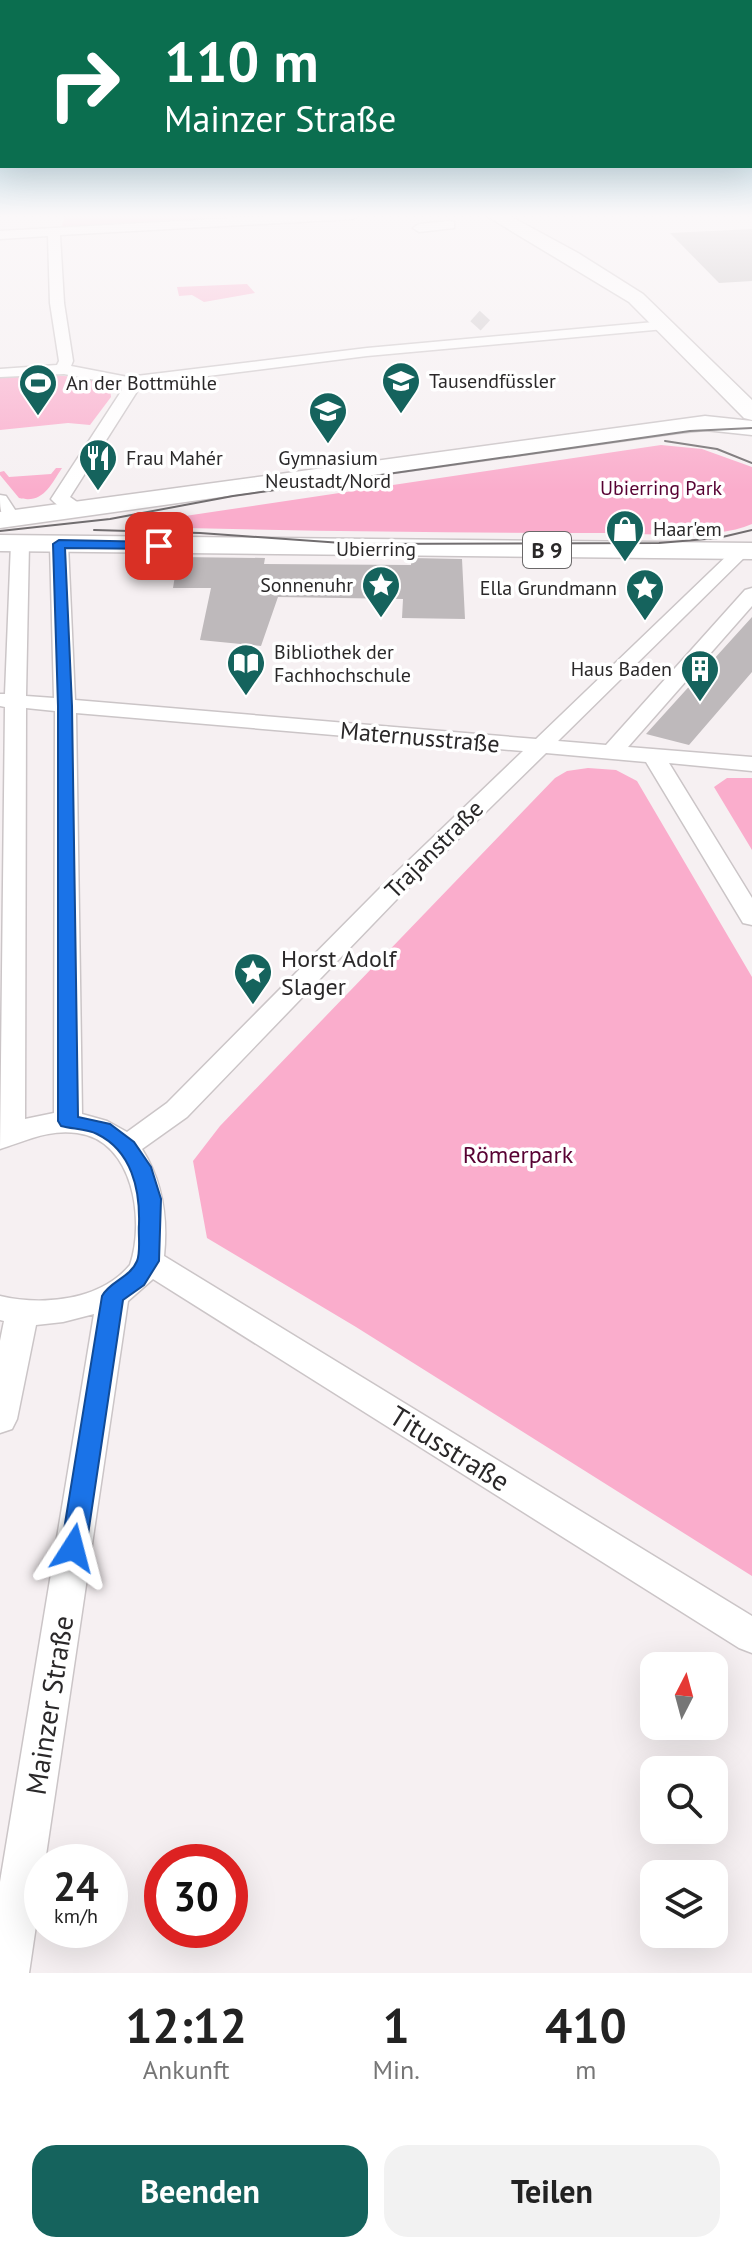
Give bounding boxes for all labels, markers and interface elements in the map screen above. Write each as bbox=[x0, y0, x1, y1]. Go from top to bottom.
text: 110 m bbox=[164, 25, 319, 97]
icon: right bbox=[32, 32, 136, 136]
text: Mainzer Straße bbox=[164, 95, 396, 142]
school or university icon: Tausendfüssler bbox=[380, 360, 422, 415]
sports icon: An der Bottmühle bbox=[17, 362, 59, 417]
place label: Tausendfüssler bbox=[429, 368, 556, 394]
place label: An der Bottmühle bbox=[66, 370, 217, 396]
school or university icon: Gymnasium Neustadt/Nord bbox=[307, 390, 349, 445]
restaurant icon: Frau Mahér bbox=[77, 437, 119, 492]
place label: Frau Mahér bbox=[126, 445, 223, 471]
place label: Gymnasium Neustadt/Nord bbox=[265, 445, 391, 494]
park label: Ubierring Park bbox=[600, 475, 722, 501]
shop icon: Haar'em bbox=[604, 508, 646, 563]
pin bbox=[125, 512, 193, 580]
place label: Haar'em bbox=[653, 516, 722, 542]
icon: arrive bbox=[137, 524, 181, 568]
road number: B 9 bbox=[523, 532, 571, 568]
street label: Ubierring bbox=[336, 536, 416, 562]
place icon: Sonnenuhr bbox=[360, 564, 402, 619]
place icon: Ella Grundmann bbox=[624, 567, 666, 622]
place label: Sonnenuhr bbox=[260, 572, 353, 598]
place label: Ella Grundmann bbox=[480, 575, 617, 601]
place label: Bibliothek der Fachhochschule bbox=[274, 639, 411, 688]
library icon: Bibliothek der Fachhochschule bbox=[225, 642, 267, 697]
building icon: Haus Baden bbox=[679, 648, 721, 703]
place label: Haus Baden bbox=[571, 656, 672, 682]
street label: Maternusstraße bbox=[339, 715, 501, 759]
street label: Trajanstraße bbox=[378, 793, 490, 905]
place label: Horst Adolf Slager bbox=[281, 943, 398, 1002]
place icon: Horst Adolf Slager bbox=[232, 951, 274, 1006]
park label: Römerpark bbox=[463, 1139, 574, 1170]
street label: Titusstraße bbox=[383, 1397, 517, 1499]
position arrow bbox=[31, 1506, 115, 1590]
street label: Mainzer Straße bbox=[17, 1613, 81, 1797]
north arrow bbox=[640, 1652, 728, 1740]
map controls bbox=[640, 1652, 728, 1948]
button: search bbox=[640, 1756, 728, 1844]
speed limit sign: 30 bbox=[144, 1844, 248, 1948]
text: 24 bbox=[53, 1860, 99, 1912]
button: layers bbox=[640, 1860, 728, 1948]
text: km/h bbox=[54, 1903, 98, 1929]
text: 12:12 bbox=[125, 1994, 247, 2056]
text: 1 bbox=[382, 1994, 410, 2056]
text: 410 bbox=[545, 1994, 627, 2056]
text: Ankunft bbox=[143, 2053, 230, 2086]
text: Min. bbox=[372, 2053, 420, 2086]
text: m bbox=[575, 2053, 596, 2086]
button: Beenden bbox=[32, 2145, 368, 2237]
button: Teilen bbox=[384, 2145, 720, 2237]

